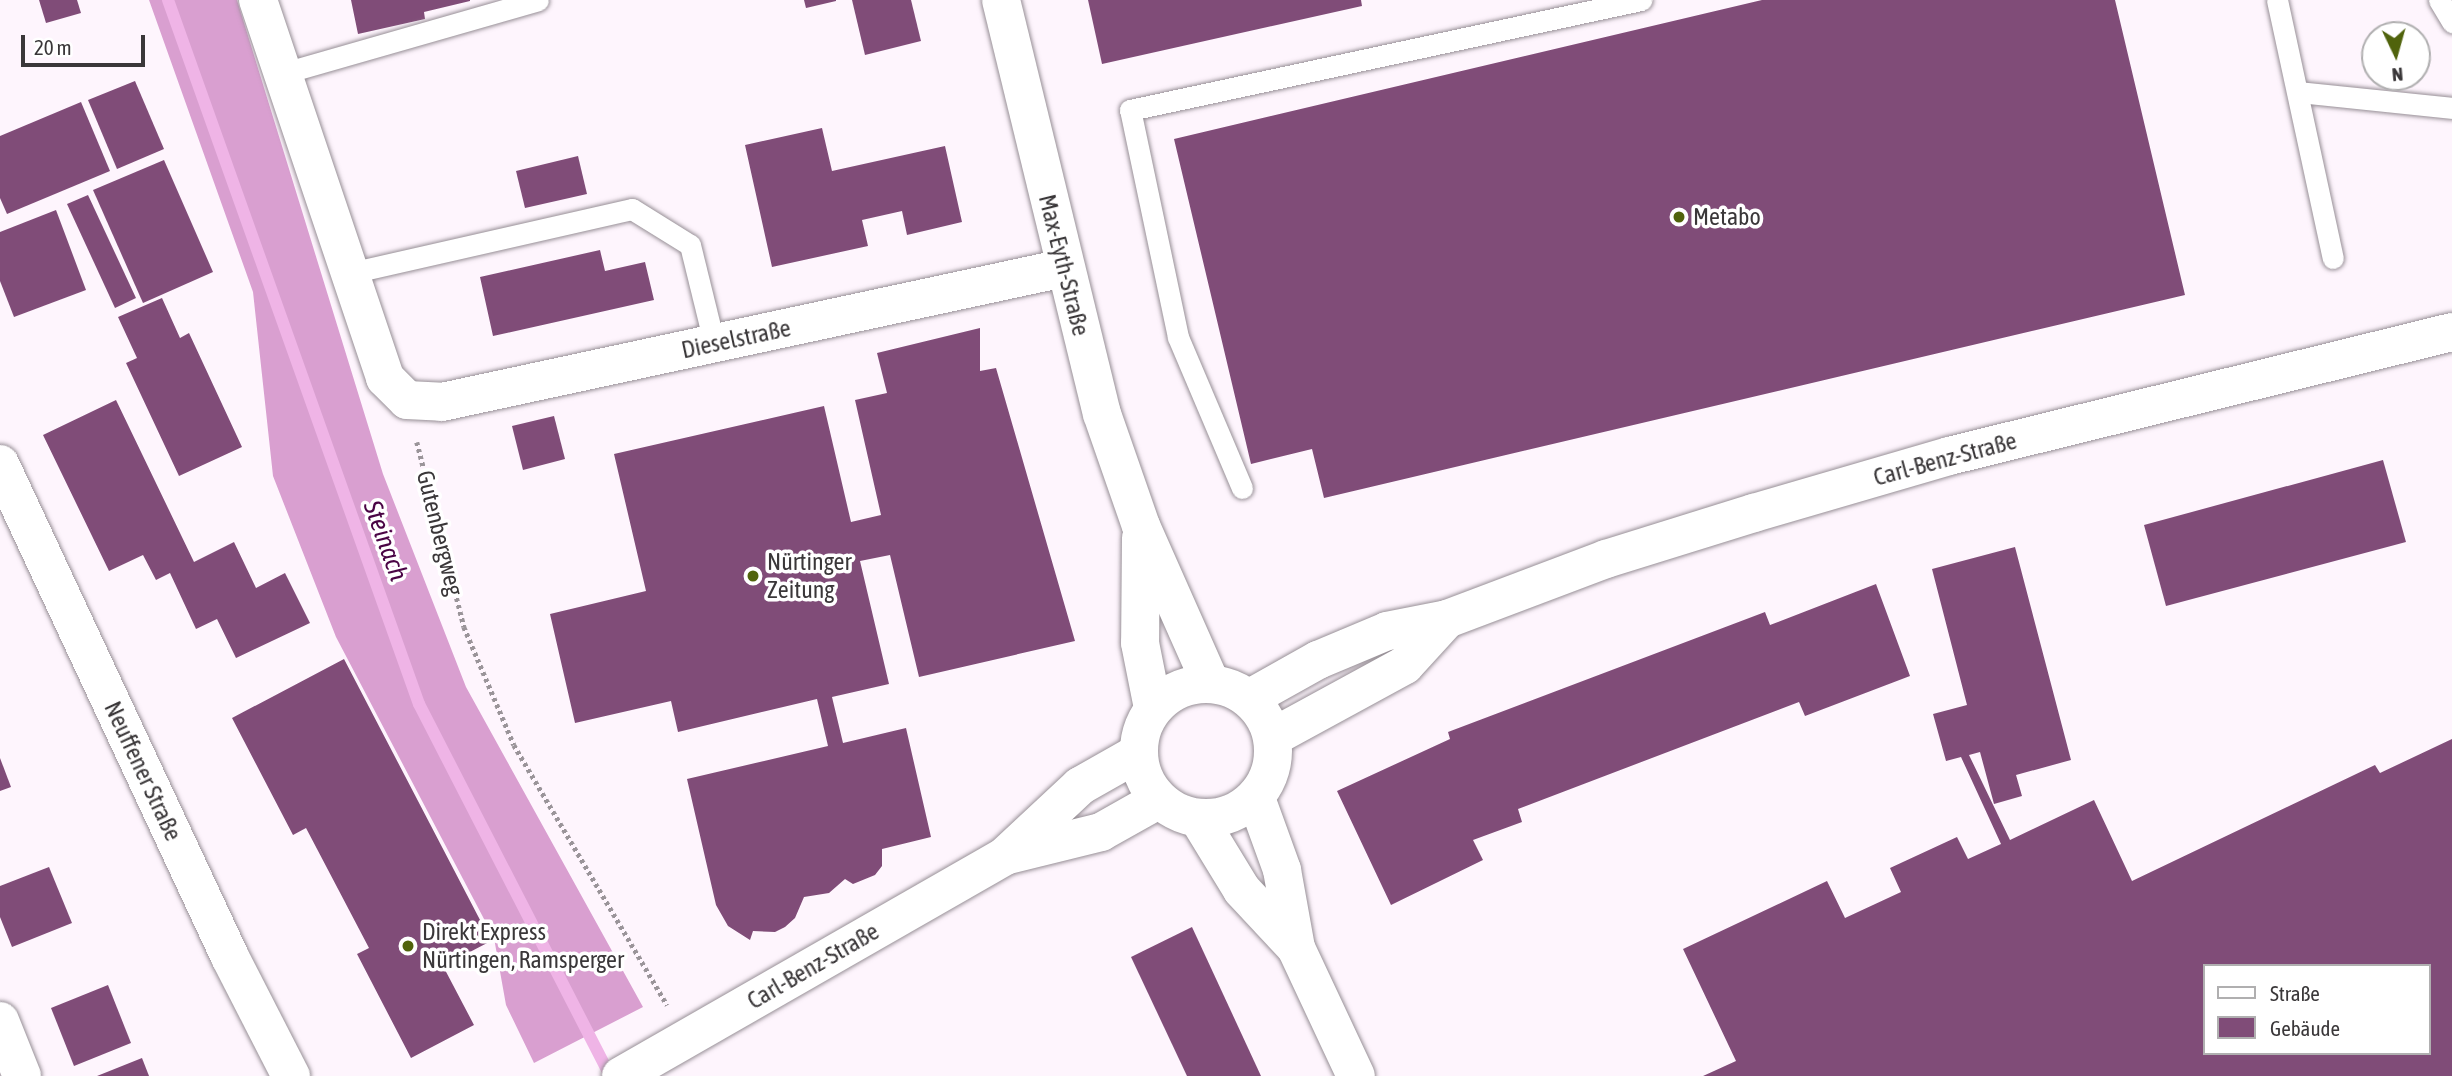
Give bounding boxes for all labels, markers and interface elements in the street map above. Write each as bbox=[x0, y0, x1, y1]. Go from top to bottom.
scale bar bbox=[24, 21, 149, 65]
north arrow bbox=[2361, 21, 2431, 91]
text: 20 m bbox=[34, 35, 72, 59]
text: N bbox=[2391, 63, 2404, 86]
street label: Max-Eyth-Straße bbox=[1033, 191, 1095, 339]
place label: Metabo bbox=[1693, 203, 1761, 231]
marker: Metabo bbox=[1671, 209, 1687, 225]
street label: Dieselstraße bbox=[679, 313, 793, 365]
street label: Carl-Benz-Straße bbox=[1870, 426, 2020, 492]
street label: Gutenbergweg bbox=[411, 468, 469, 598]
water label: Steinach bbox=[356, 497, 414, 585]
place label: Nürtinger Zeitung bbox=[767, 548, 851, 604]
marker: Nürtinger Zeitung bbox=[745, 568, 761, 584]
street label: Neuffener Straße bbox=[98, 697, 188, 845]
street label: Carl-Benz-Straße bbox=[742, 917, 884, 1015]
place label: Direkt Express Nürtingen, Ramsperger bbox=[422, 918, 624, 974]
marker: Direkt Express Nürtingen, Ramsperger bbox=[400, 938, 416, 954]
legend bbox=[2204, 964, 2431, 1055]
text: Straße bbox=[2270, 981, 2320, 1005]
text: Gebäude bbox=[2270, 1016, 2340, 1040]

